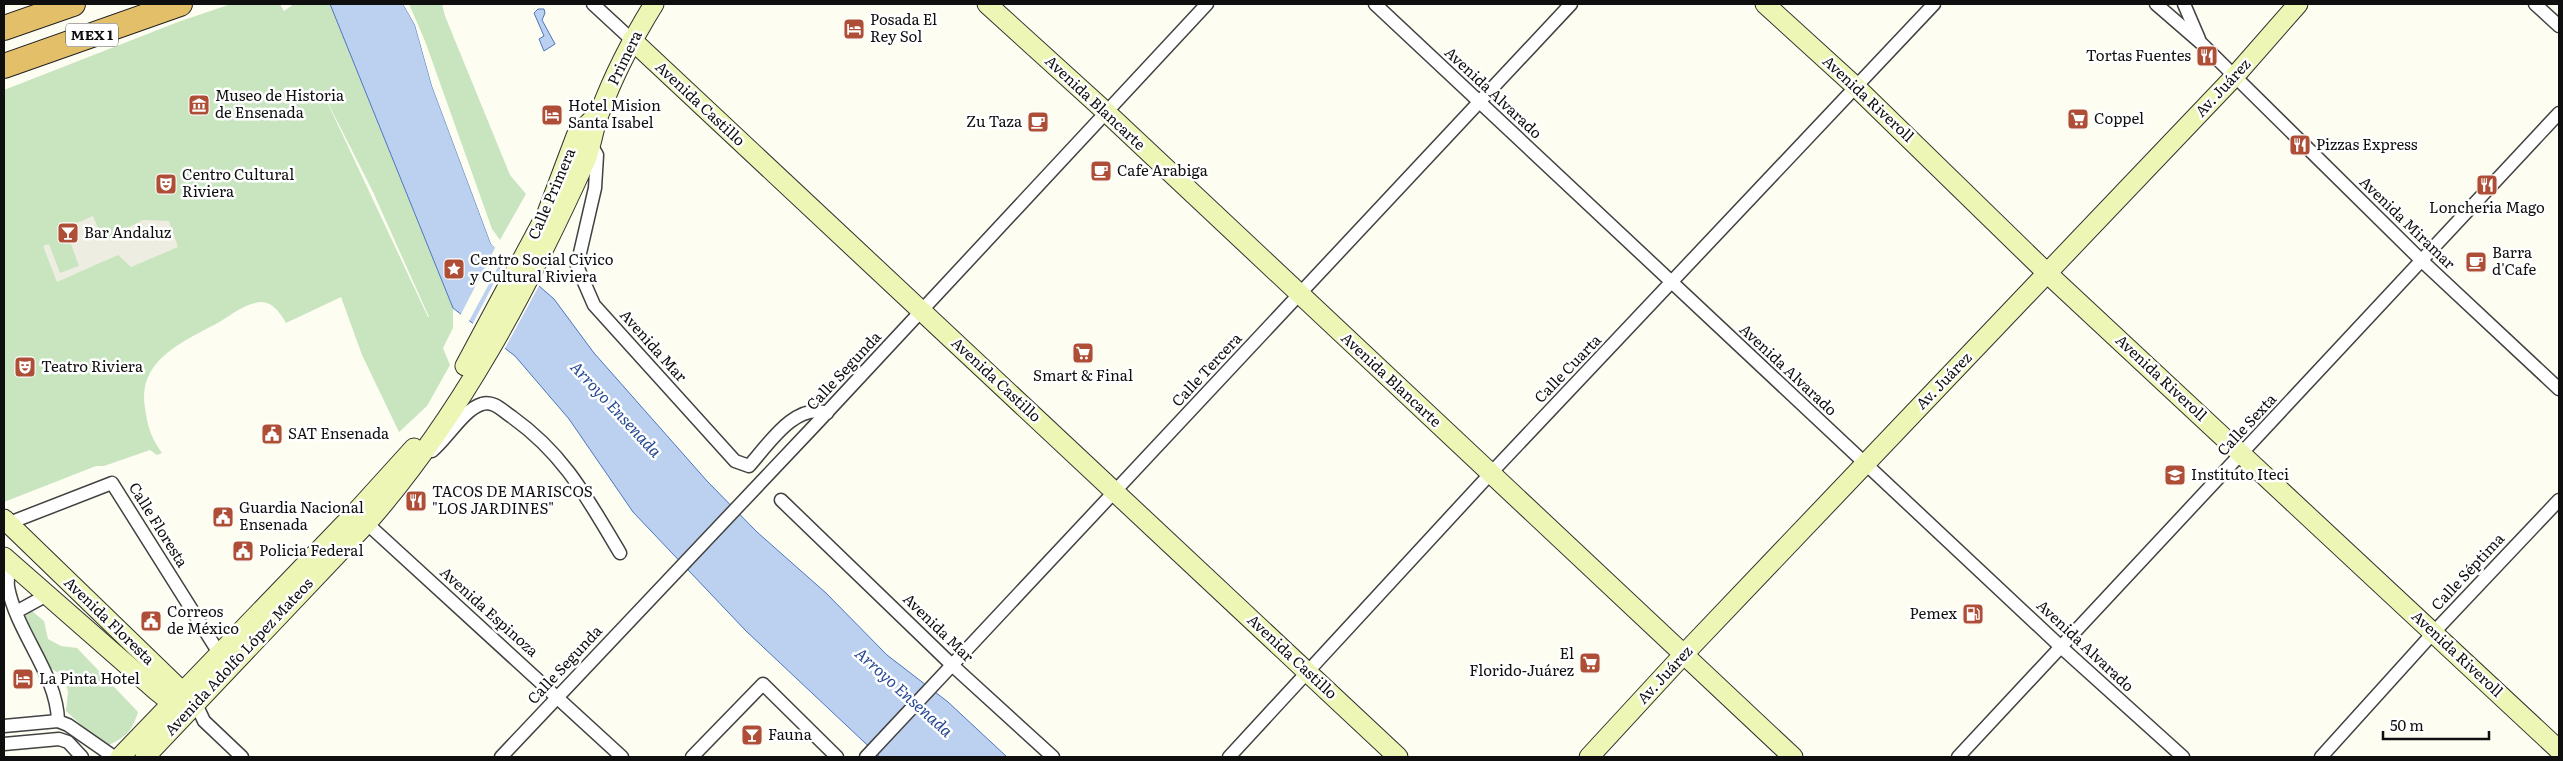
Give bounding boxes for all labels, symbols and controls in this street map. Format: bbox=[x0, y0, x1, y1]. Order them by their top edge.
place label: Posada El Rey Sol bbox=[870, 7, 937, 47]
hotel icon: Posada El Rey Sol bbox=[842, 17, 866, 41]
road number: MEX 1 bbox=[66, 24, 118, 46]
street label: Primera bbox=[601, 25, 647, 89]
street label: Avenida Alvarado bbox=[1440, 41, 1548, 143]
place label: Tortas Fuentes bbox=[2086, 43, 2191, 66]
restaurant icon: Tortas Fuentes bbox=[2195, 44, 2219, 68]
street label: Avenida Blancarte bbox=[1041, 49, 1152, 155]
street label: Avenida Riveroll bbox=[1818, 49, 1920, 147]
street label: Av. Juárez bbox=[2189, 53, 2255, 121]
street label: Avenida Castillo bbox=[651, 55, 751, 151]
place label: Museo de Historia de Ensenada bbox=[215, 83, 345, 123]
museum icon: Museo de Historia de Ensenada bbox=[187, 93, 211, 117]
place label: Hotel Mision Santa Isabel bbox=[568, 93, 661, 133]
hotel icon: Hotel Mision Santa Isabel bbox=[540, 103, 564, 127]
place label: Coppel bbox=[2094, 106, 2144, 129]
supermarket icon: Coppel bbox=[2066, 107, 2090, 131]
place label: Zu Taza bbox=[966, 109, 1023, 132]
cafe icon: Zu Taza bbox=[1026, 110, 1050, 134]
place label: Pizzas Express bbox=[2316, 132, 2418, 155]
restaurant icon: Pizzas Express bbox=[2288, 133, 2312, 157]
street label: Calle Primera bbox=[521, 143, 581, 243]
place label: Cafe Arabiga bbox=[1117, 158, 1209, 181]
cafe icon: Cafe Arabiga bbox=[1089, 159, 1113, 183]
place label: Centro Cultural Riviera bbox=[182, 162, 294, 202]
street label: Avenida Miramar bbox=[2355, 170, 2461, 274]
theatre icon: Centro Cultural Riviera bbox=[154, 172, 178, 196]
restaurant icon: Loncheria Mago bbox=[2475, 173, 2499, 197]
place label: Loncheria Mago bbox=[2429, 195, 2545, 218]
place label: Bar Andaluz bbox=[84, 220, 171, 243]
bar icon: Bar Andaluz bbox=[56, 221, 80, 245]
place label: Barra d'Cafe bbox=[2492, 240, 2536, 280]
place label: Centro Social Civico y Cultural Riviera bbox=[470, 247, 614, 287]
cafe icon: Barra d'Cafe bbox=[2464, 250, 2488, 274]
place icon: Centro Social Civico y Cultural Riviera bbox=[442, 257, 466, 281]
street label: Avenida Mar bbox=[615, 304, 693, 386]
street label: Avenida Alvarado bbox=[1735, 318, 1843, 420]
street label: Calle Segunda bbox=[800, 325, 886, 415]
street label: Calle Tercera bbox=[1165, 326, 1247, 411]
street label: Avenida Blancarte bbox=[1337, 326, 1448, 432]
street label: Calle Cuarta bbox=[1528, 328, 1606, 408]
street label: Avenida Riveroll bbox=[2111, 328, 2213, 426]
street label: Avenida Castillo bbox=[947, 331, 1047, 427]
supermarket icon: Smart & Final bbox=[1071, 341, 1095, 365]
street label: Av. Juárez bbox=[1909, 346, 1976, 414]
place label: Teatro Riviera bbox=[41, 354, 144, 377]
theatre icon: Teatro Riviera bbox=[13, 355, 37, 379]
water label: Arroyo Ensenada bbox=[566, 355, 668, 463]
place label: Smart & Final bbox=[1033, 363, 1133, 386]
street label: Calle Sexta bbox=[2211, 387, 2282, 460]
place label: SAT Ensenada bbox=[288, 421, 390, 444]
public building icon: SAT Ensenada bbox=[260, 422, 284, 446]
place label: Instituto Iteci bbox=[2191, 462, 2289, 485]
school or university icon: Instituto Iteci bbox=[2163, 463, 2187, 487]
street label: Calle Floresta bbox=[124, 477, 195, 572]
place label: TACOS DE MARISCOS "LOS JARDINES" bbox=[432, 479, 593, 519]
restaurant icon: TACOS DE MARISCOS "LOS JARDINES" bbox=[404, 489, 428, 513]
place label: Guardia Nacional Ensenada bbox=[239, 495, 364, 535]
public building icon: Guardia Nacional Ensenada bbox=[211, 505, 235, 529]
street label: Calle Séptima bbox=[2425, 526, 2509, 615]
place label: Policia Federal bbox=[259, 538, 363, 561]
public building icon: Policia Federal bbox=[231, 539, 255, 563]
street label: Avenida Espinoza bbox=[436, 560, 545, 662]
street label: Avenida Floresta bbox=[59, 570, 161, 670]
street label: Avenida Adolfo López Mateos bbox=[158, 572, 318, 740]
street label: Avenida Mar bbox=[898, 587, 980, 667]
street label: Avenida Alvarado bbox=[2032, 594, 2140, 696]
place label: Correos de México bbox=[167, 599, 239, 639]
place label: Pemex bbox=[1910, 601, 1957, 624]
fuel station icon: Pemex bbox=[1961, 602, 1985, 626]
street label: Avenida Riveroll bbox=[2407, 604, 2509, 702]
street label: Avenida Castillo bbox=[1243, 608, 1343, 704]
public building icon: Correos de México bbox=[139, 609, 163, 633]
street label: Calle Segunda bbox=[521, 619, 607, 709]
street label: Av. Juárez bbox=[1631, 640, 1697, 708]
water label: Arroyo Ensenada bbox=[851, 641, 959, 742]
place label: El Florido-Juárez bbox=[1469, 641, 1574, 681]
supermarket icon: El Florido-Juárez bbox=[1578, 651, 1602, 675]
place label: La Pinta Hotel bbox=[39, 666, 140, 689]
hotel icon: La Pinta Hotel bbox=[11, 667, 35, 691]
scale bar bbox=[2383, 708, 2489, 740]
text: 50 m bbox=[2390, 713, 2424, 736]
place label: Fauna bbox=[768, 722, 813, 745]
bar icon: Fauna bbox=[740, 723, 764, 747]

